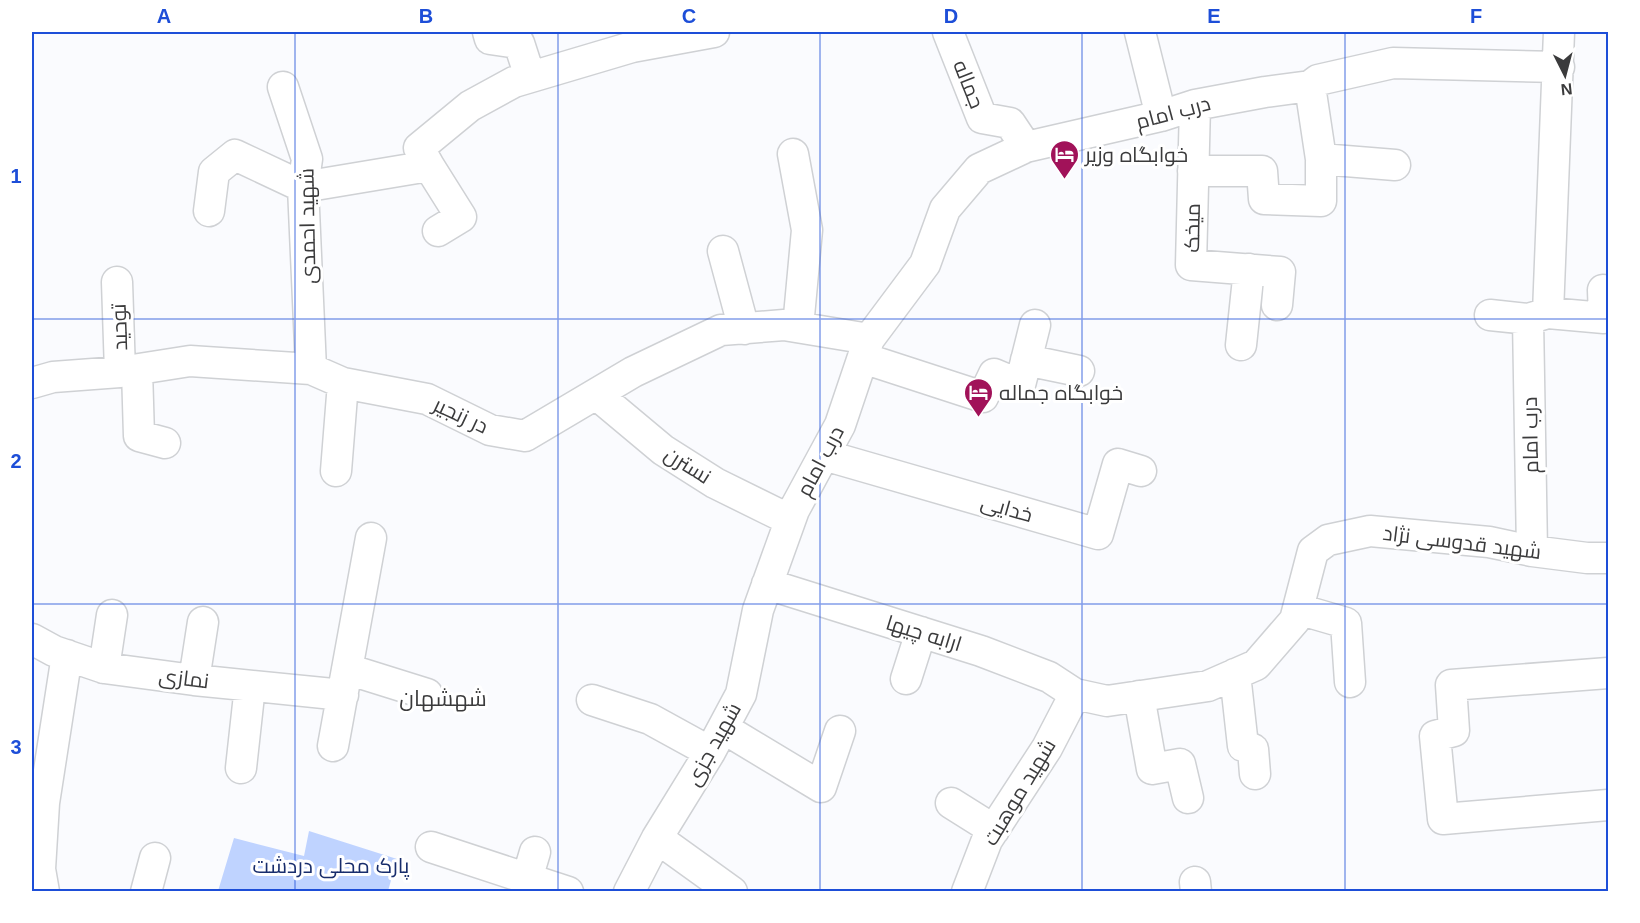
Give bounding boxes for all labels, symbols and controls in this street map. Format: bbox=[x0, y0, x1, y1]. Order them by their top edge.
text: A bbox=[157, 5, 171, 27]
text: B bbox=[419, 5, 433, 27]
text: C bbox=[682, 5, 696, 27]
text: D bbox=[944, 5, 958, 27]
text: E bbox=[1207, 5, 1221, 27]
text: F bbox=[1470, 5, 1482, 27]
north arrow bbox=[1535, 45, 1595, 105]
street label: جماله bbox=[949, 57, 989, 111]
text: N bbox=[1560, 80, 1573, 98]
street label: درب امام bbox=[1133, 91, 1214, 136]
hotel icon: خوابگاه وزیر bbox=[1048, 138, 1080, 180]
place label: خوابگاه وزیر bbox=[1084, 143, 1188, 167]
text: 1 bbox=[10, 165, 22, 187]
street label: شهید احمدی bbox=[294, 168, 322, 284]
street label: میخک bbox=[1180, 203, 1204, 253]
street label: توحید bbox=[107, 303, 132, 351]
hotel icon: خوابگاه جماله bbox=[962, 376, 994, 418]
place label: خوابگاه جماله bbox=[999, 381, 1123, 405]
street label: در زنجیر bbox=[429, 392, 492, 439]
street label: درب امام bbox=[1518, 396, 1545, 473]
street label: درب امام bbox=[792, 422, 851, 502]
street label: نسترن bbox=[660, 442, 715, 490]
text: 2 bbox=[10, 450, 22, 472]
street label: خدایی bbox=[978, 490, 1036, 528]
street label: شهید قدوسی نژاد bbox=[1381, 521, 1542, 565]
street label: ارابه چیها bbox=[882, 611, 965, 658]
street label: نمازی bbox=[157, 664, 210, 694]
district label: شهشهان bbox=[399, 686, 487, 712]
street label: شهید جزی bbox=[681, 699, 747, 790]
street label: شهید موهبت bbox=[978, 735, 1062, 850]
text: 3 bbox=[10, 736, 22, 758]
park label: پارک محلی دردشت bbox=[253, 854, 410, 880]

